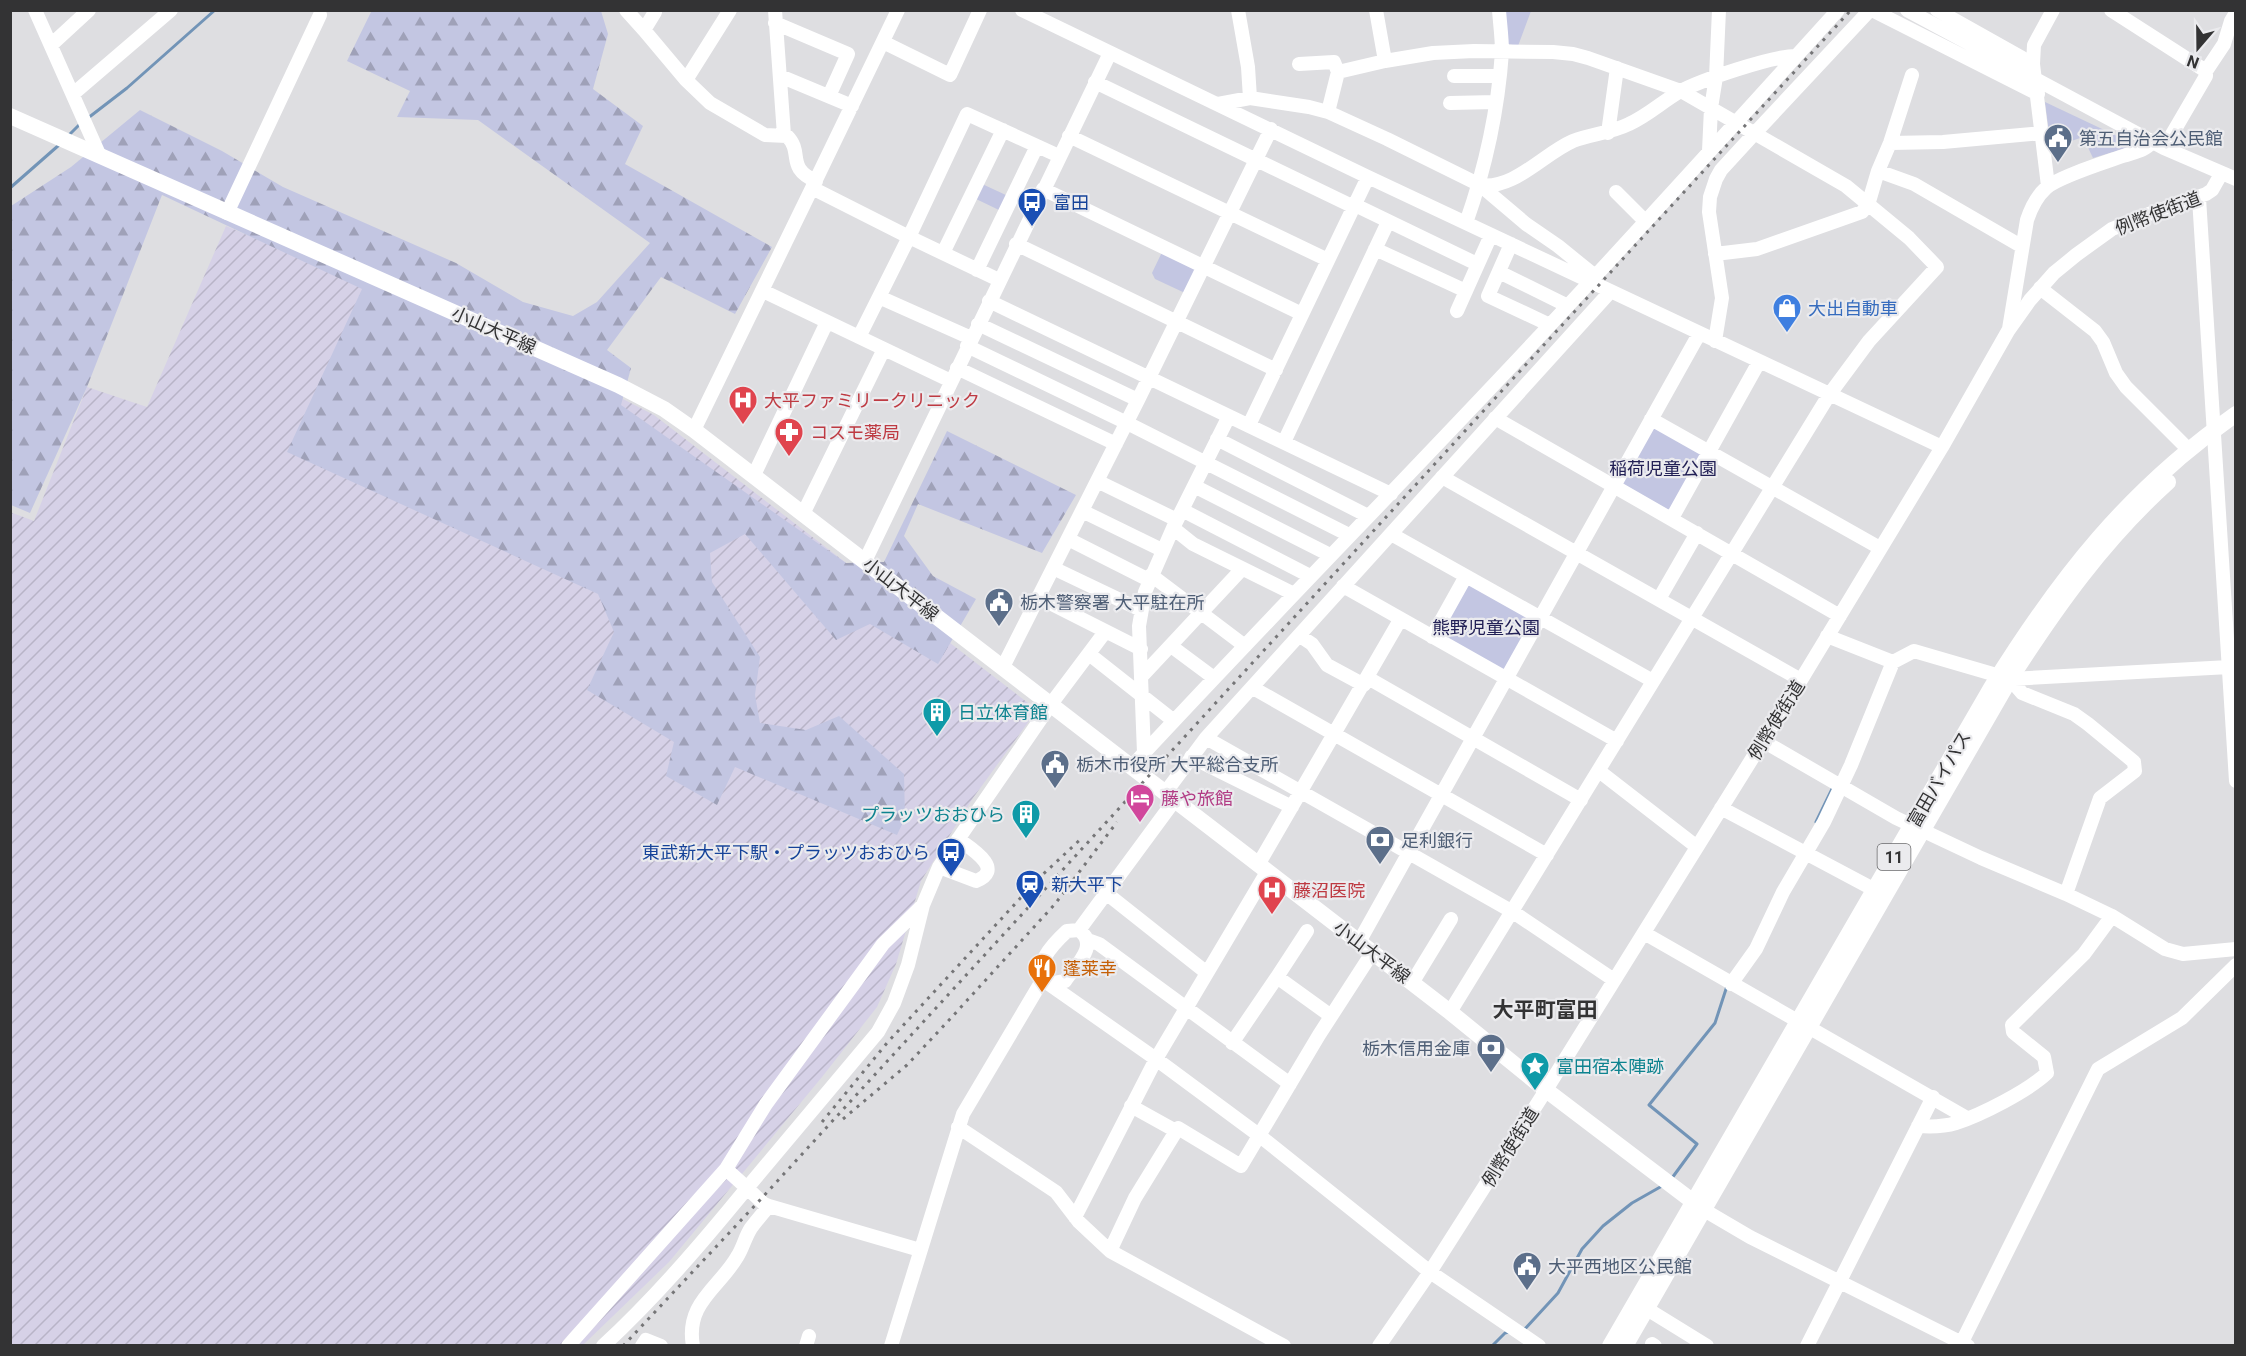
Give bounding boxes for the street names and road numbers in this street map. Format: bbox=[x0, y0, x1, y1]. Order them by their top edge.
street label: 例幣使街道 bbox=[2112, 187, 2204, 239]
street label: 小山大平線 bbox=[449, 302, 539, 358]
street label: 小山大平線 bbox=[859, 553, 943, 625]
street label: 例幣使街道 bbox=[1743, 676, 1809, 764]
street label: 富田バイパス bbox=[1903, 727, 1975, 831]
road number: 11 bbox=[1878, 844, 1910, 870]
street label: 小山大平線 bbox=[1330, 917, 1414, 987]
street label: 例幣使街道 bbox=[1477, 1103, 1543, 1191]

